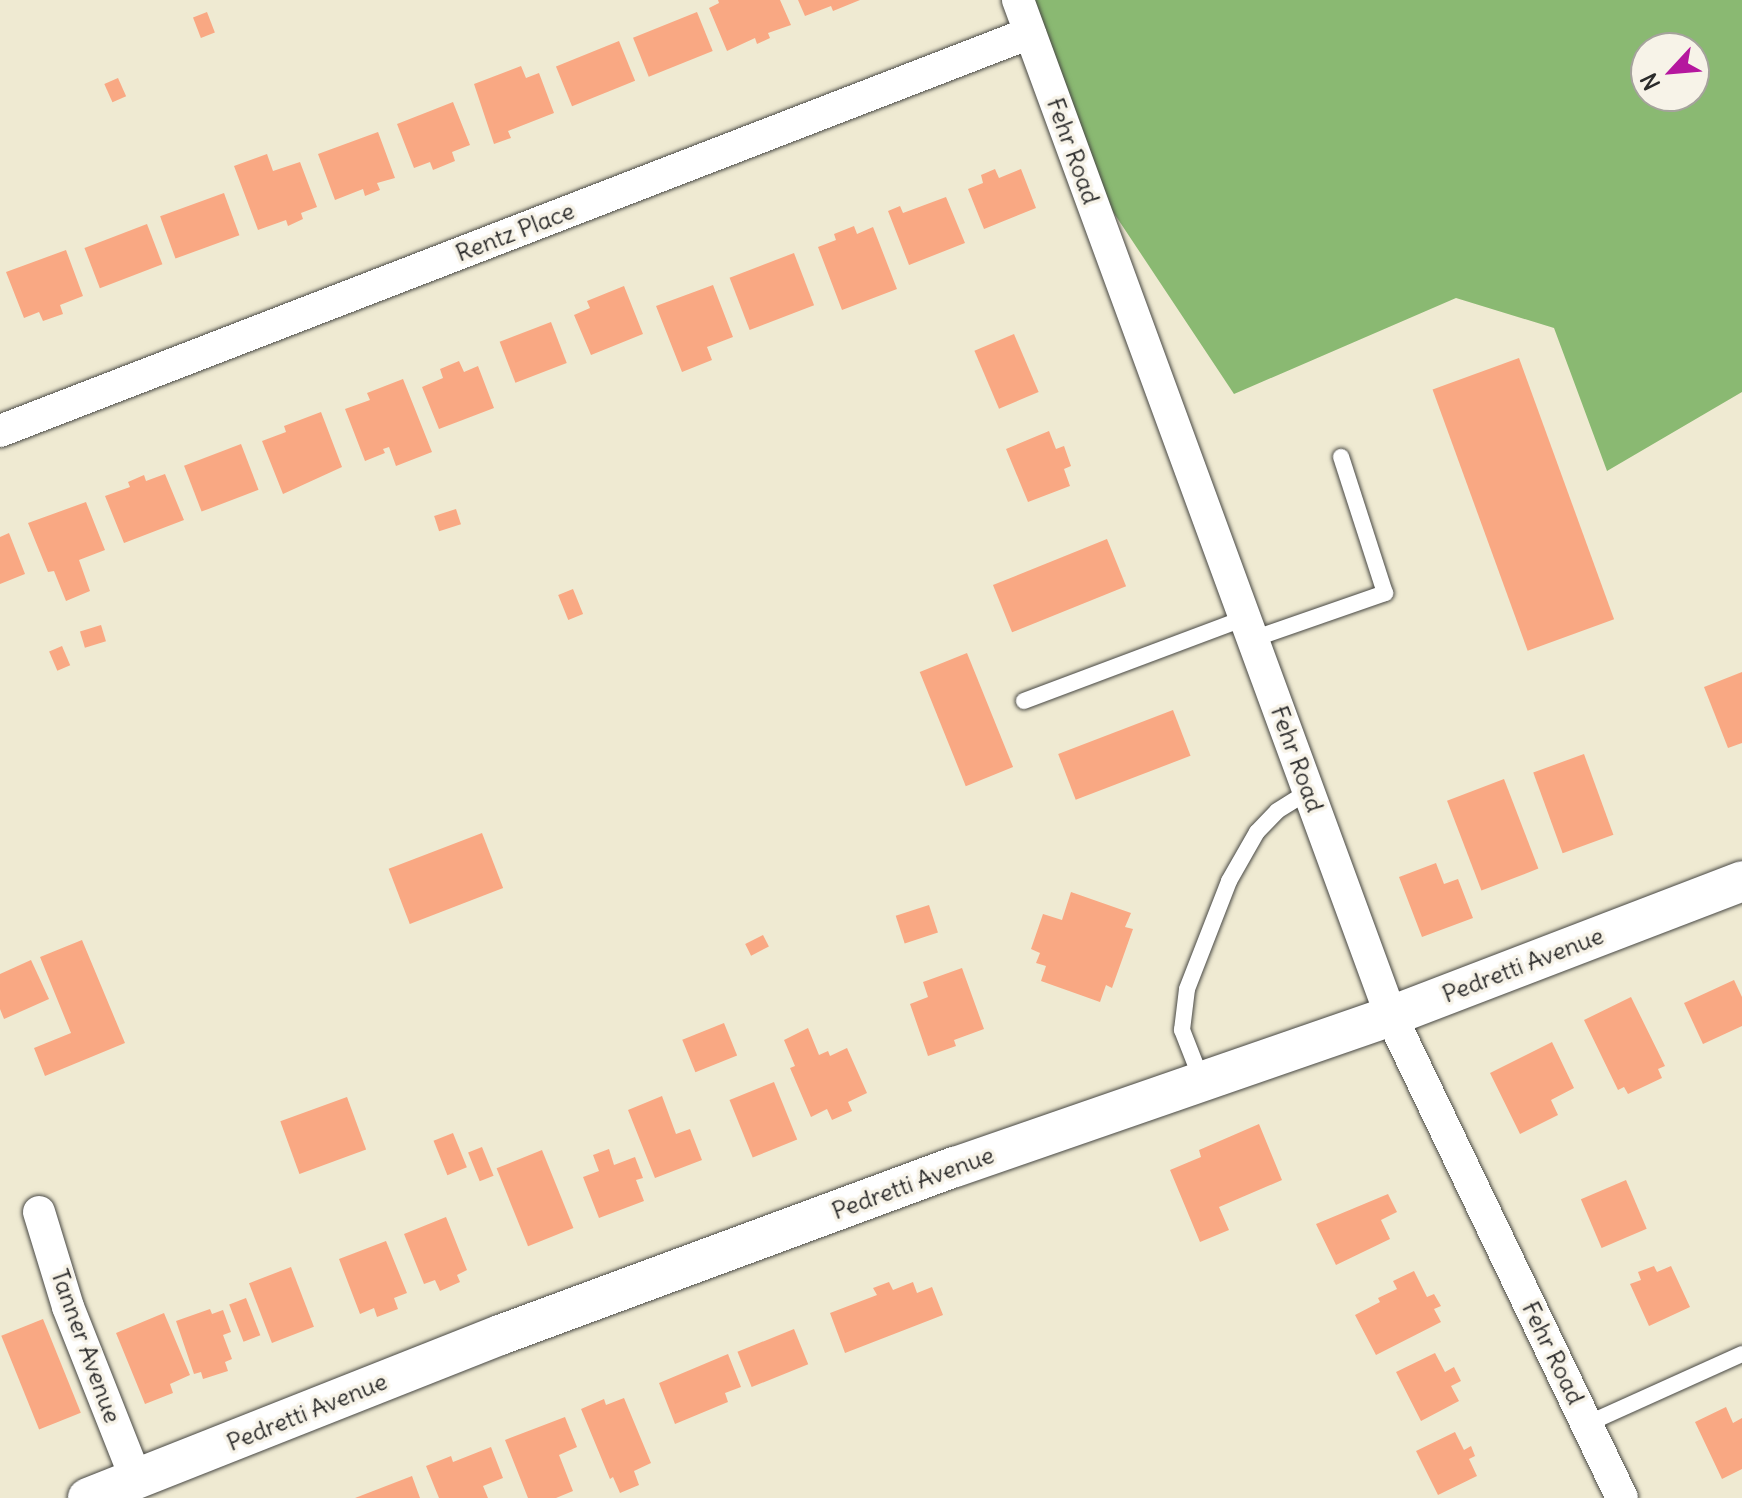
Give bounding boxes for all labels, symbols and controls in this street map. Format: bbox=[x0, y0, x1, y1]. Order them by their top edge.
north arrow bbox=[1630, 32, 1710, 112]
text: N bbox=[1634, 69, 1666, 95]
street label: Fehr Road bbox=[1041, 94, 1105, 208]
street label: Rentz Place bbox=[452, 196, 578, 268]
street label: Fehr Road bbox=[1265, 702, 1329, 816]
street label: Pedretti Avenue bbox=[1438, 921, 1608, 1009]
street label: Pedretti Avenue bbox=[828, 1140, 998, 1226]
street label: Tanner Avenue bbox=[45, 1265, 127, 1427]
street label: Fehr Road bbox=[1516, 1297, 1590, 1409]
street label: Pedretti Avenue bbox=[223, 1367, 391, 1457]

